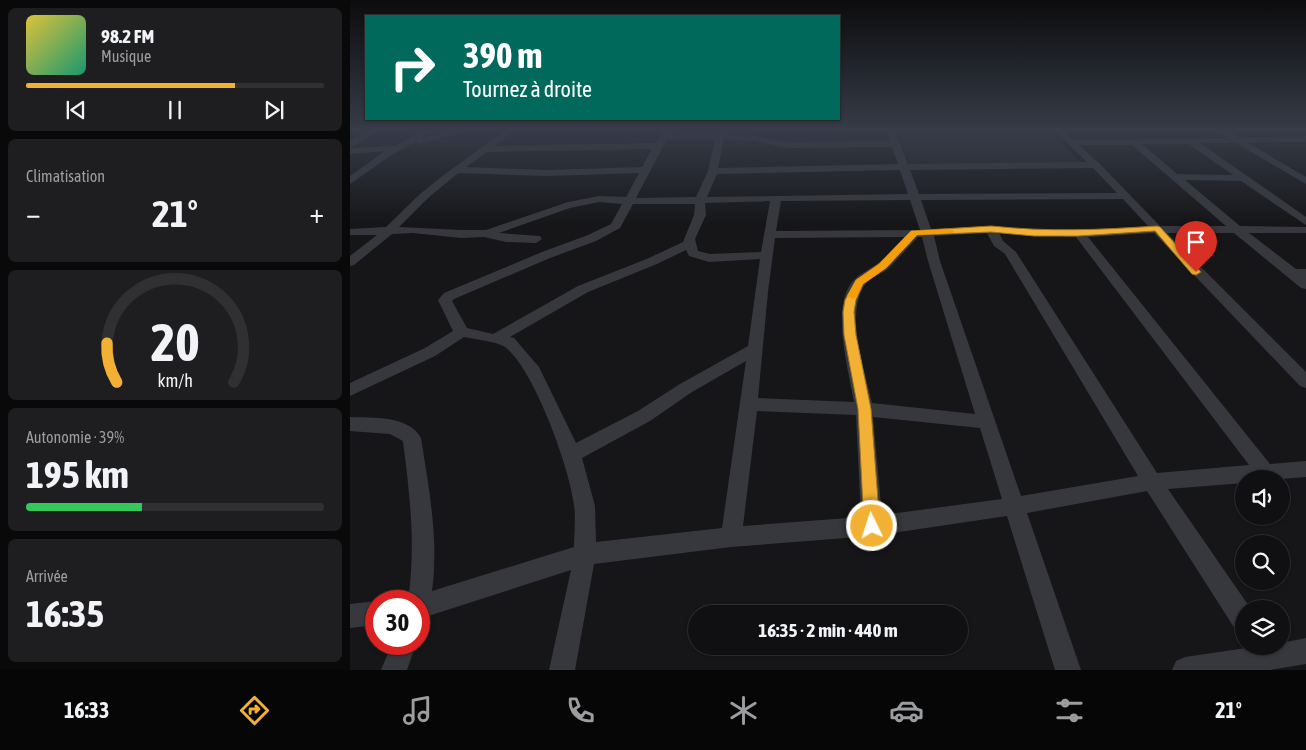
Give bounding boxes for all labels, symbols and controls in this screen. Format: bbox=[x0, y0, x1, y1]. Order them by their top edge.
text: 98.2 FM bbox=[101, 25, 154, 47]
icon: right bbox=[380, 35, 445, 100]
text: 390 m bbox=[463, 35, 542, 75]
text: Musique bbox=[101, 47, 151, 65]
text: Tournez à droite bbox=[463, 76, 592, 102]
icon: previous bbox=[62, 96, 90, 124]
icon: pause bbox=[161, 96, 189, 124]
icon: next bbox=[260, 96, 288, 124]
text: Climatisation bbox=[26, 167, 105, 185]
text: 21° bbox=[152, 192, 198, 235]
text: − bbox=[26, 197, 41, 229]
text: + bbox=[309, 197, 324, 229]
pin bbox=[1175, 221, 1217, 272]
icon: arrive bbox=[1182, 228, 1210, 256]
text: 20 bbox=[151, 312, 199, 372]
text: km/h bbox=[157, 370, 193, 391]
text: Autonomie · 39% bbox=[26, 428, 124, 446]
text: 195 km bbox=[26, 453, 129, 496]
map controls bbox=[1235, 470, 1290, 655]
button: sound bbox=[1235, 470, 1290, 525]
position arrow bbox=[845, 499, 897, 551]
button: search bbox=[1235, 535, 1290, 590]
text: Arrivée bbox=[26, 567, 68, 585]
speed limit sign: 30 bbox=[365, 590, 430, 655]
text: 16:35 bbox=[26, 592, 104, 635]
button: layers bbox=[1235, 600, 1290, 655]
text: 16:35 · 2 min · 440 m bbox=[758, 619, 898, 641]
icon: directions bbox=[237, 693, 272, 728]
icon: music bbox=[400, 693, 435, 728]
icon: phone bbox=[563, 693, 598, 728]
icon: climate bbox=[726, 693, 761, 728]
icon: car bbox=[889, 693, 924, 728]
icon: filters bbox=[1052, 693, 1087, 728]
text: 16:33 bbox=[64, 697, 109, 723]
text: 21° bbox=[1215, 697, 1242, 723]

